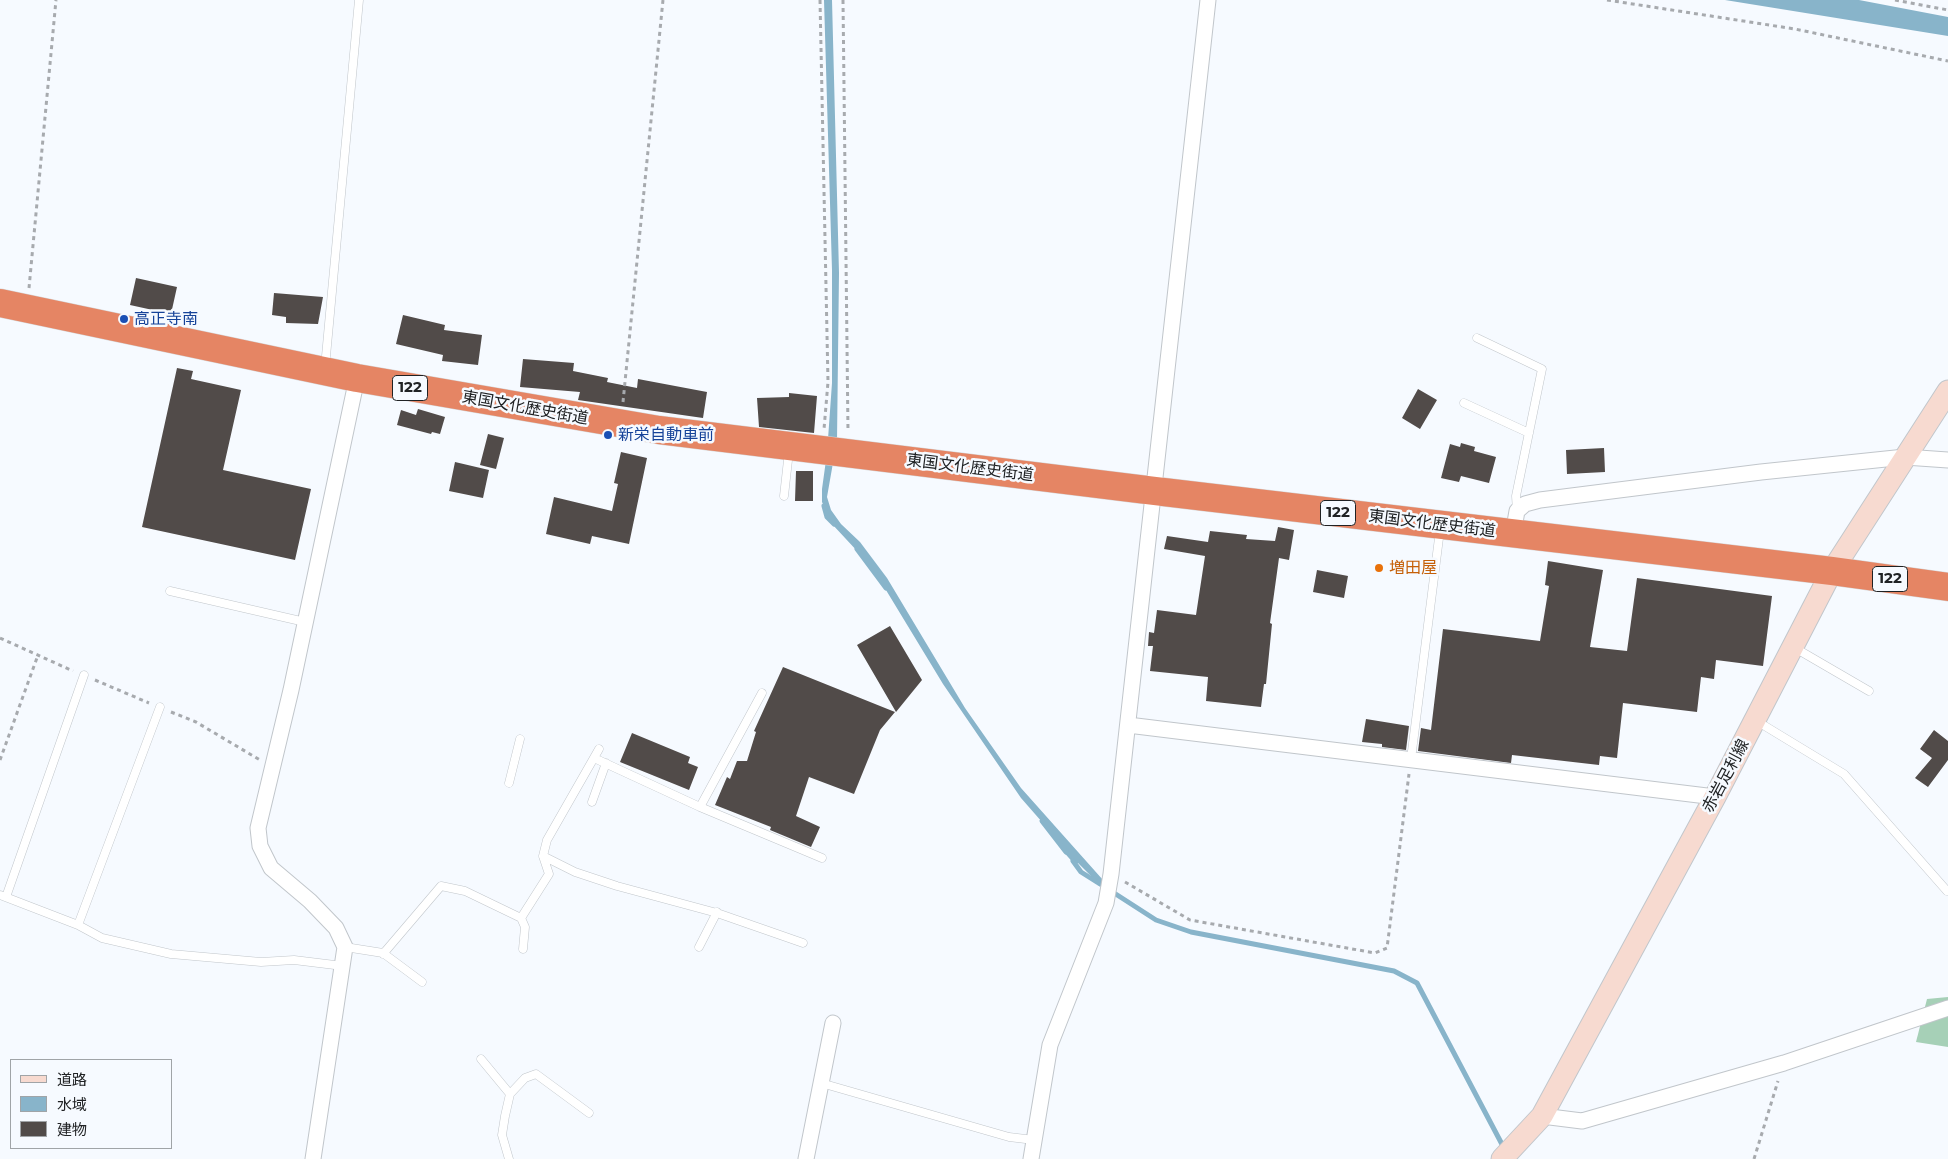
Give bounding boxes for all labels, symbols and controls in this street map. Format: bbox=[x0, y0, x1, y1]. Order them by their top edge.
place label: 高正寺南 bbox=[134, 309, 198, 329]
marker: 高正寺南 bbox=[118, 313, 130, 325]
road number: 122 bbox=[392, 376, 428, 400]
street label: 東国文化歴史街道 bbox=[460, 387, 590, 429]
place label: 新栄自動車前 bbox=[618, 425, 714, 445]
marker: 新栄自動車前 bbox=[602, 429, 614, 441]
street label: 東国文化歴史街道 bbox=[905, 451, 1035, 485]
road number: 122 bbox=[1320, 500, 1356, 526]
street label: 東国文化歴史街道 bbox=[1367, 507, 1497, 541]
place label: 増田屋 bbox=[1389, 558, 1437, 578]
marker: 増田屋 bbox=[1373, 562, 1385, 574]
road number: 122 bbox=[1872, 566, 1908, 592]
street label: 赤岩足利線 bbox=[1699, 736, 1753, 816]
legend bbox=[10, 1059, 172, 1149]
text: 道路 bbox=[57, 1070, 87, 1089]
text: 水域 bbox=[57, 1095, 87, 1114]
text: 建物 bbox=[57, 1120, 87, 1139]

